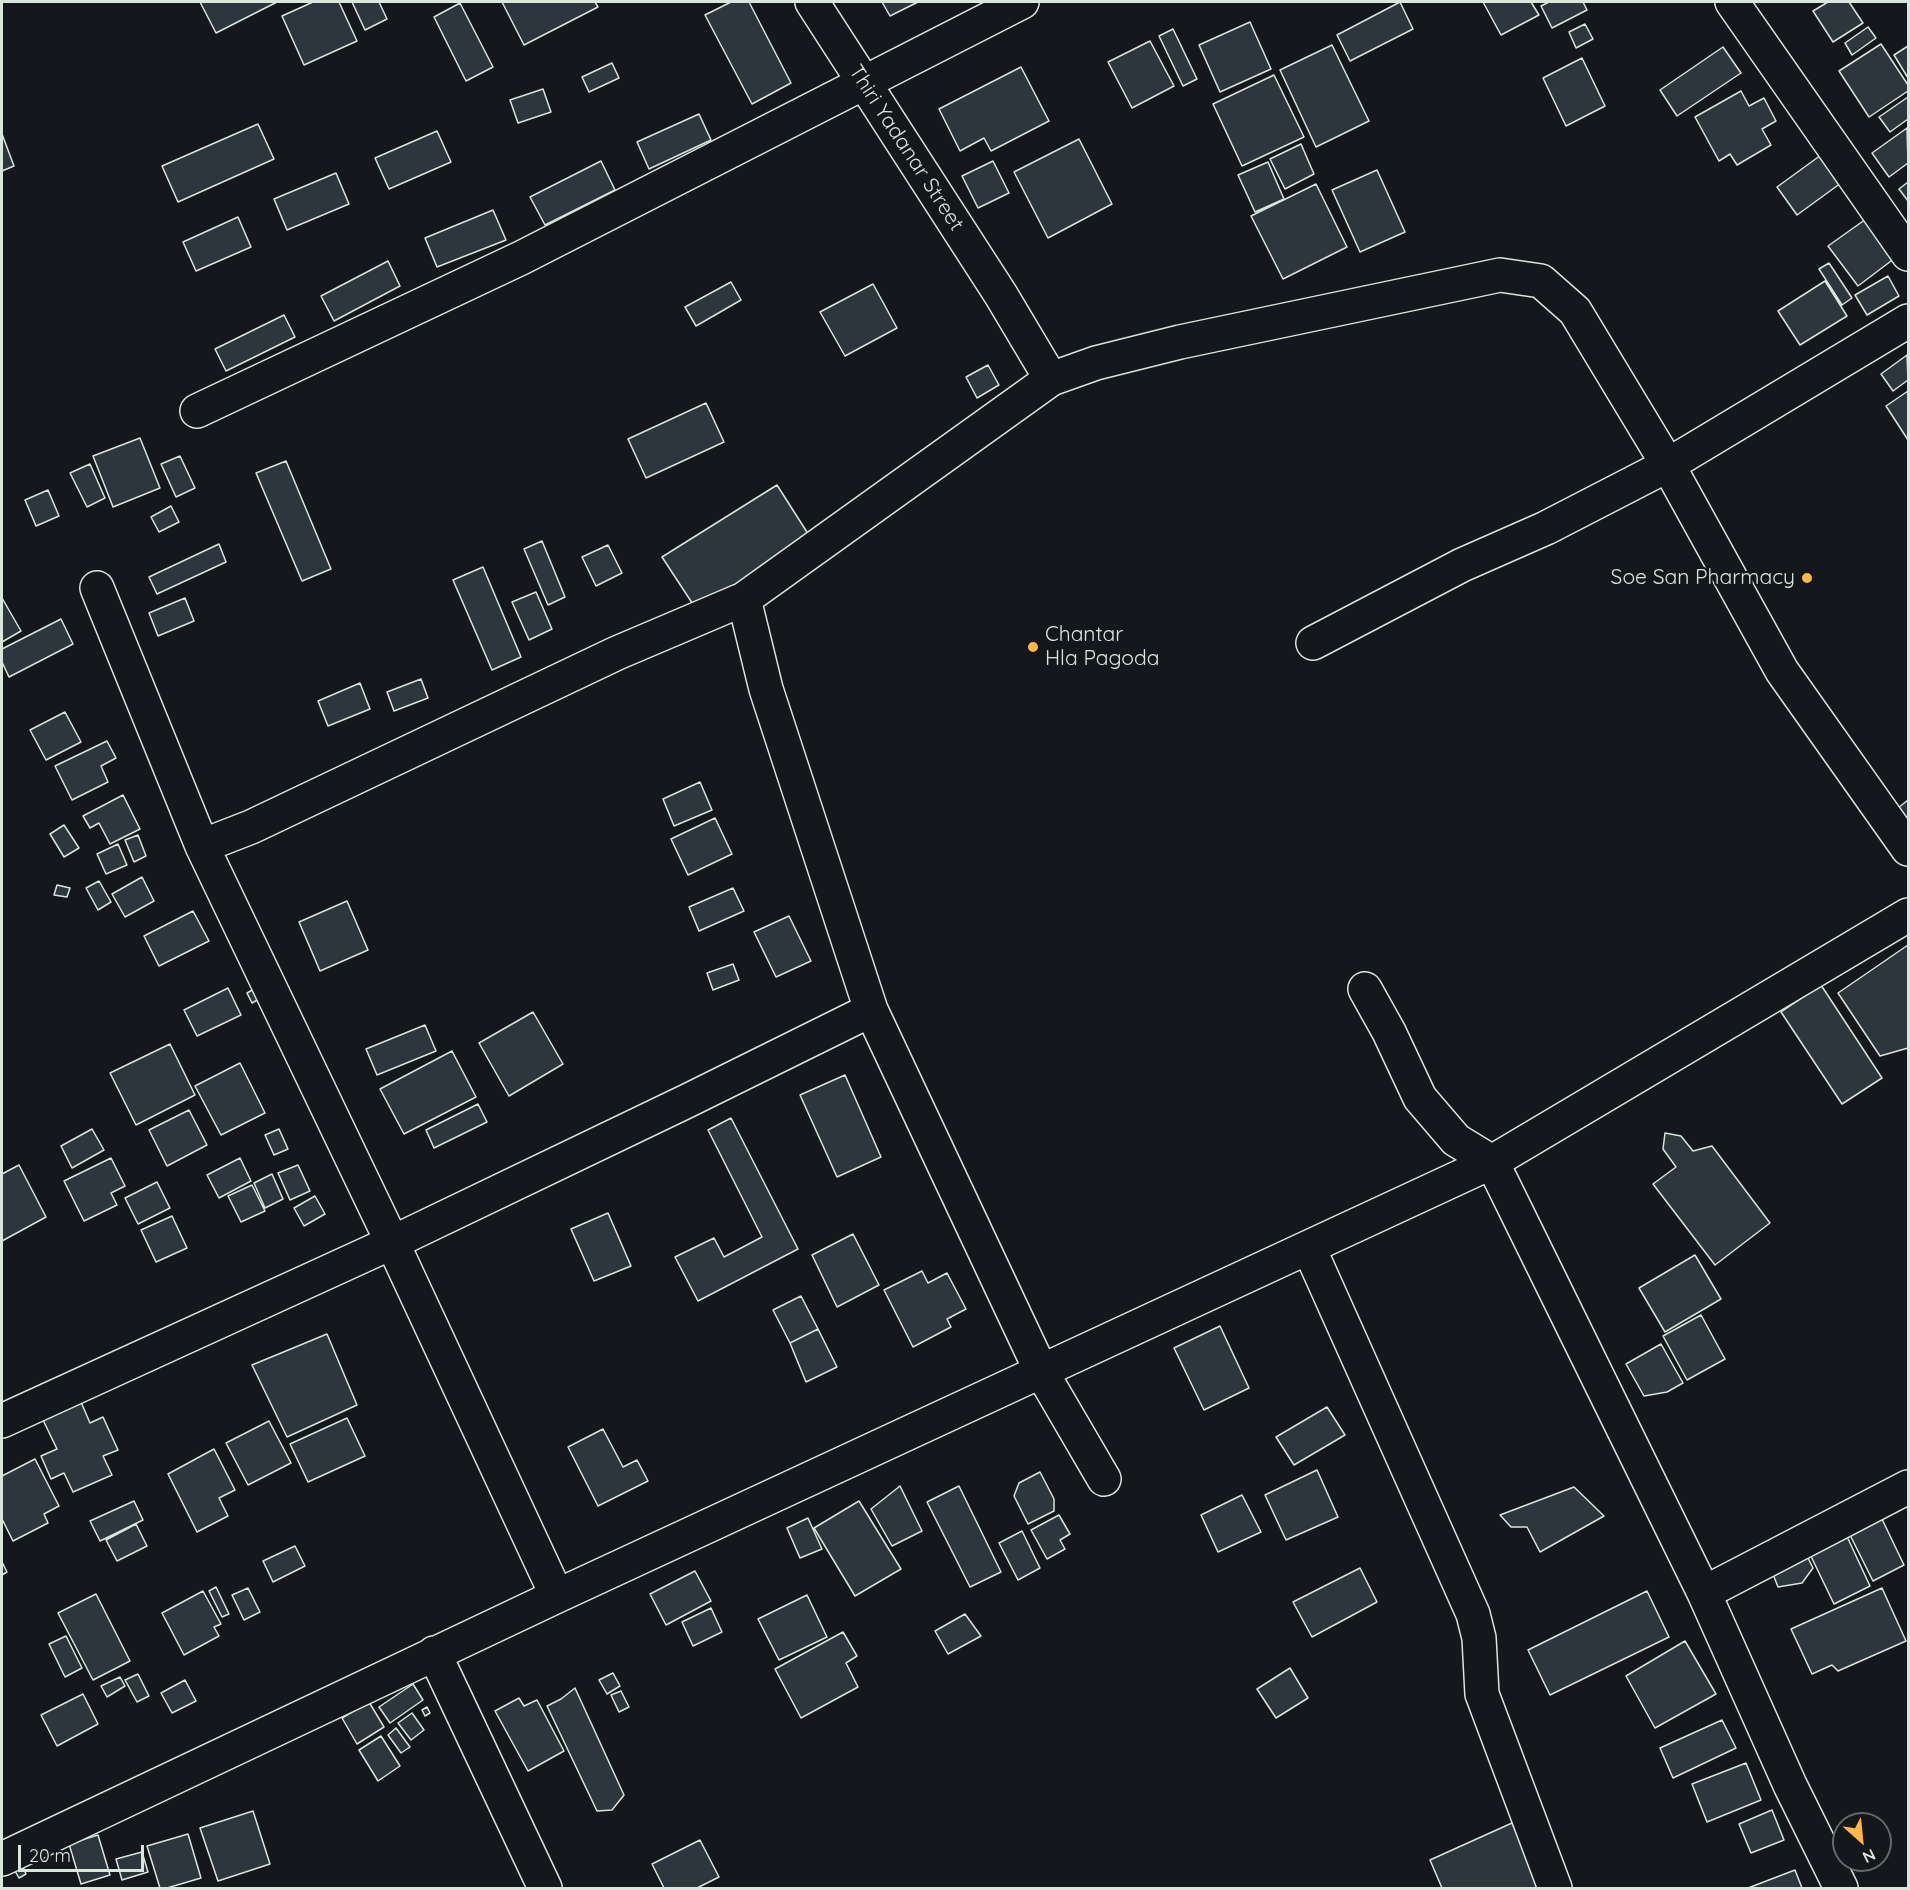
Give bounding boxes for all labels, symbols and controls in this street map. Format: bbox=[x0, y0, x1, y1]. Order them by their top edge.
street label: Thiri Yadanar Street bbox=[843, 60, 969, 236]
place label: Soe San Pharmacy bbox=[1611, 565, 1795, 591]
marker: Soe San Pharmacy bbox=[1800, 571, 1814, 585]
place label: Chantar Hla Pagoda bbox=[1045, 622, 1159, 672]
marker: Chantar Hla Pagoda bbox=[1026, 640, 1040, 654]
north arrow bbox=[1832, 1812, 1892, 1872]
scale bar bbox=[21, 1833, 147, 1871]
text: 20 m bbox=[29, 1844, 71, 1867]
text: N bbox=[1859, 1845, 1879, 1868]

